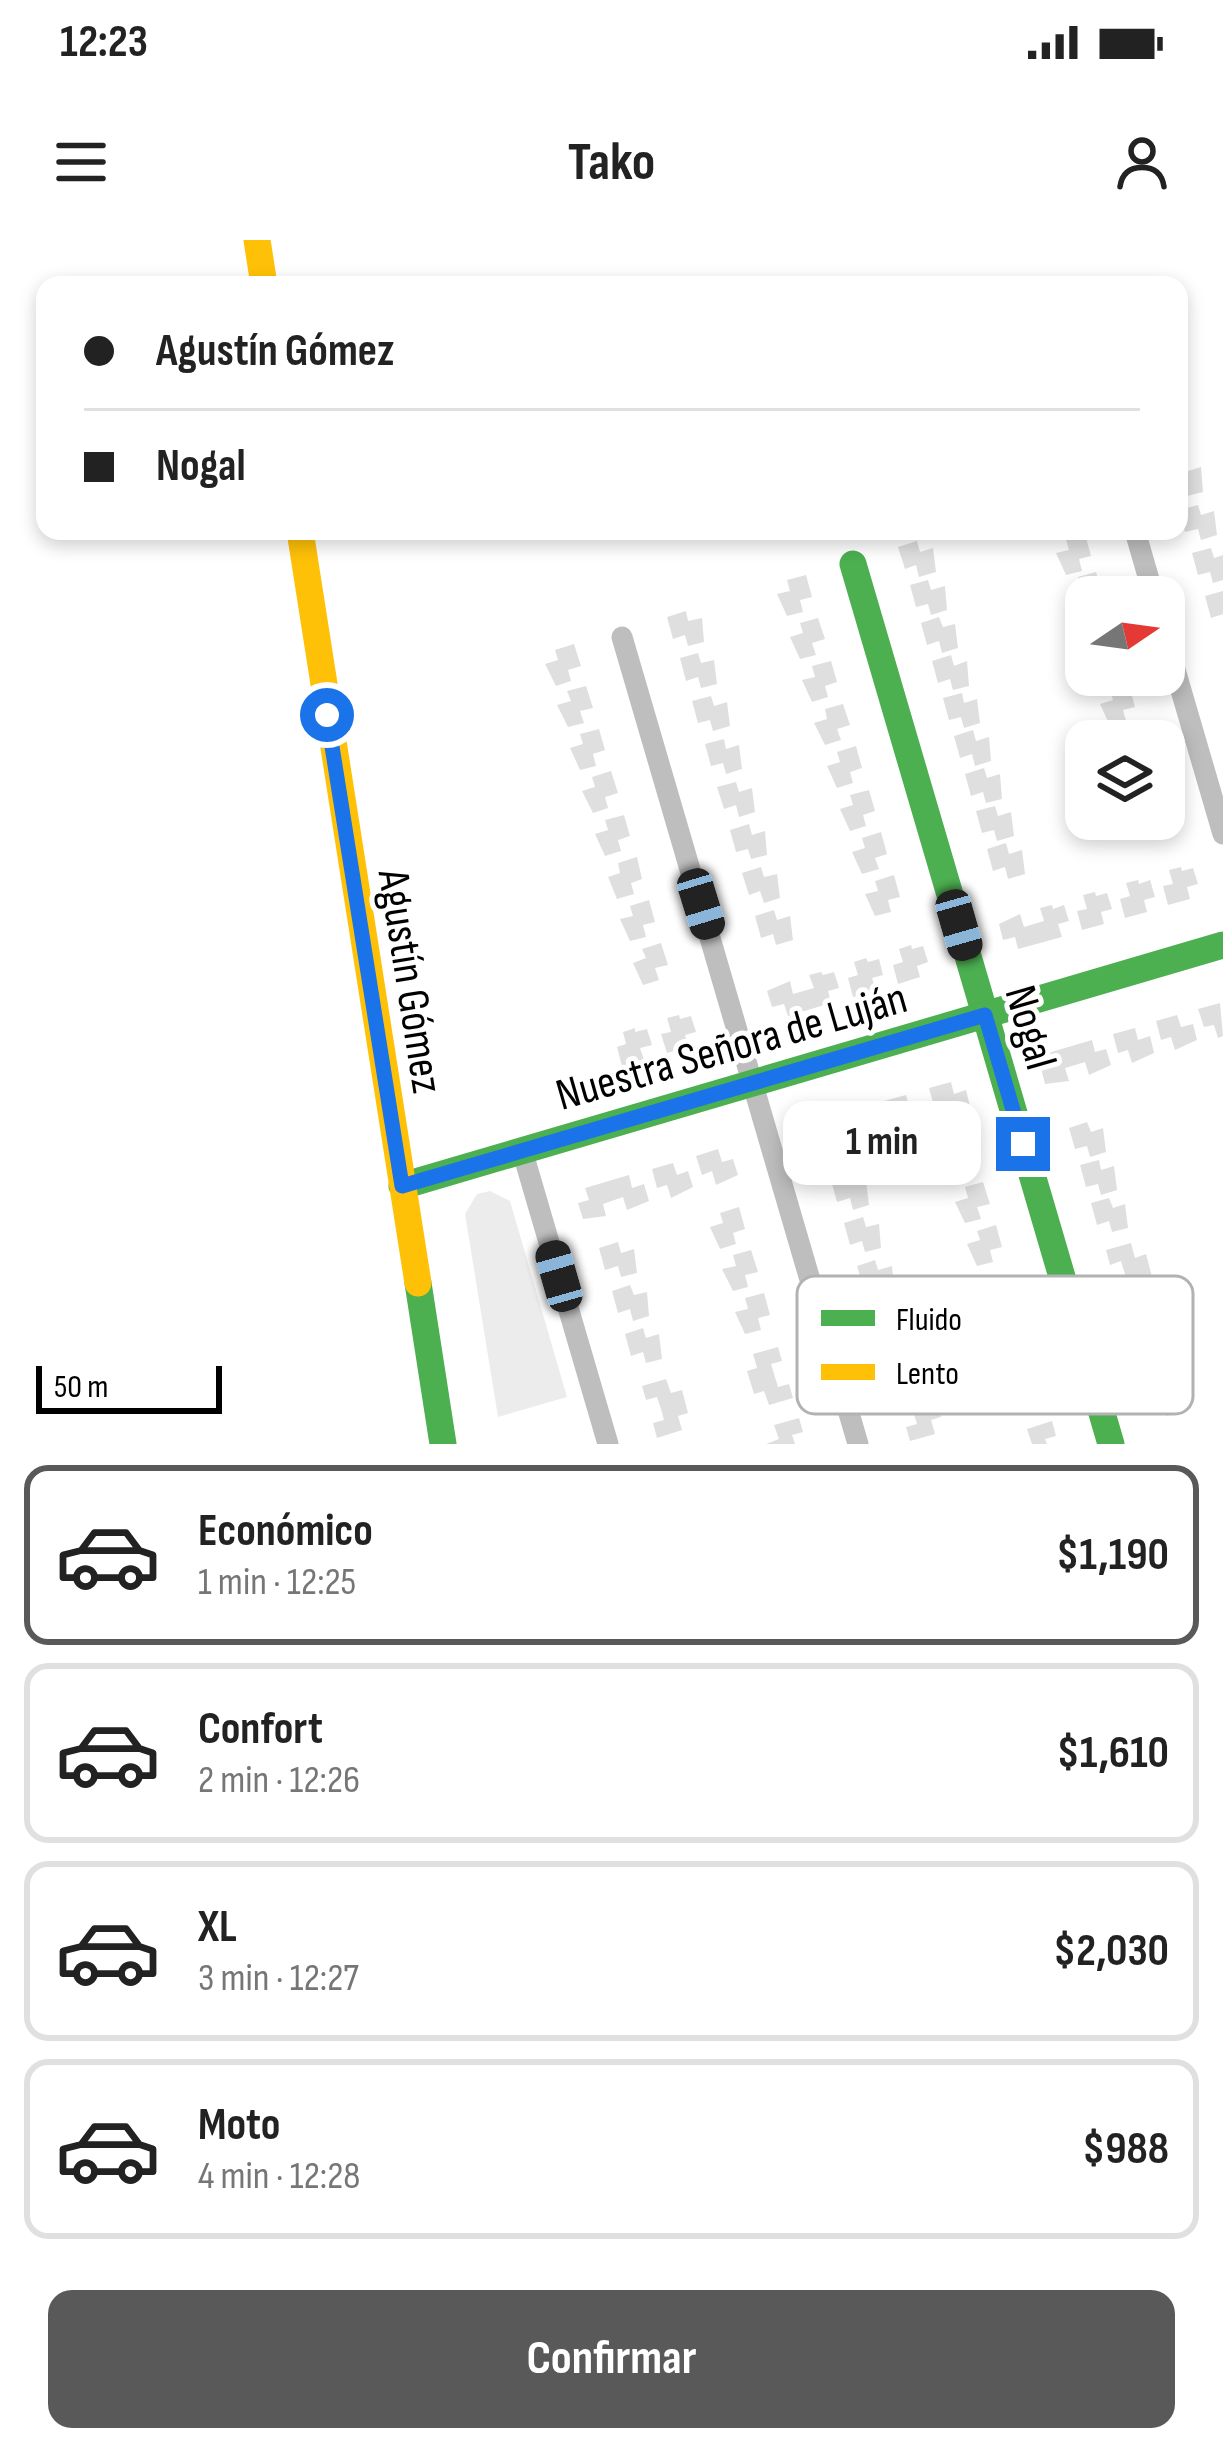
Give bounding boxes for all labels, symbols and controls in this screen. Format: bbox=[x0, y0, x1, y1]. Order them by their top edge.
text: 12:23 bbox=[60, 15, 148, 70]
icon: menu bbox=[48, 129, 114, 195]
icon: person bbox=[1109, 129, 1175, 195]
text: Tako bbox=[568, 130, 655, 195]
text: Agustín Gómez bbox=[156, 324, 394, 379]
text: Nogal bbox=[156, 439, 246, 494]
north arrow bbox=[1065, 576, 1185, 696]
map controls bbox=[1065, 576, 1185, 840]
route start bbox=[300, 688, 354, 742]
button: layers bbox=[1065, 720, 1185, 840]
car bbox=[673, 864, 729, 944]
street label: Agustín Gómez bbox=[365, 865, 454, 1097]
car bbox=[932, 885, 986, 965]
street label: Nuestra Señora de Luján bbox=[550, 971, 913, 1124]
street label: Nogal bbox=[992, 979, 1068, 1076]
callout: 1 min bbox=[783, 1102, 981, 1186]
route end bbox=[996, 1117, 1050, 1171]
text: 1 min bbox=[846, 1119, 918, 1166]
car bbox=[532, 1236, 586, 1316]
legend bbox=[797, 1276, 1193, 1414]
text: Fluido bbox=[896, 1300, 962, 1340]
text: Lento bbox=[896, 1354, 959, 1394]
scale bar bbox=[36, 1360, 222, 1413]
text: 50 m bbox=[54, 1367, 108, 1407]
icon: car bbox=[54, 1501, 162, 1609]
text: Económico bbox=[198, 1504, 373, 1559]
text: $1,190 bbox=[1056, 1528, 1169, 1583]
text: 1 min · 12:25 bbox=[198, 1559, 356, 1606]
icon: car bbox=[54, 1699, 162, 1807]
text: Confort bbox=[198, 1702, 323, 1757]
text: $1,610 bbox=[1057, 1726, 1169, 1781]
text: 2 min · 12:26 bbox=[198, 1757, 360, 1804]
icon: car bbox=[54, 1897, 162, 2005]
text: XL bbox=[198, 1900, 237, 1955]
text: $2,030 bbox=[1053, 1924, 1169, 1979]
text: 3 min · 12:27 bbox=[198, 1955, 359, 2002]
icon: car bbox=[54, 2095, 162, 2203]
text: Moto bbox=[198, 2098, 280, 2153]
text: $988 bbox=[1082, 2122, 1169, 2177]
text: 4 min · 12:28 bbox=[198, 2153, 360, 2200]
button: Confirmar bbox=[48, 2290, 1175, 2428]

